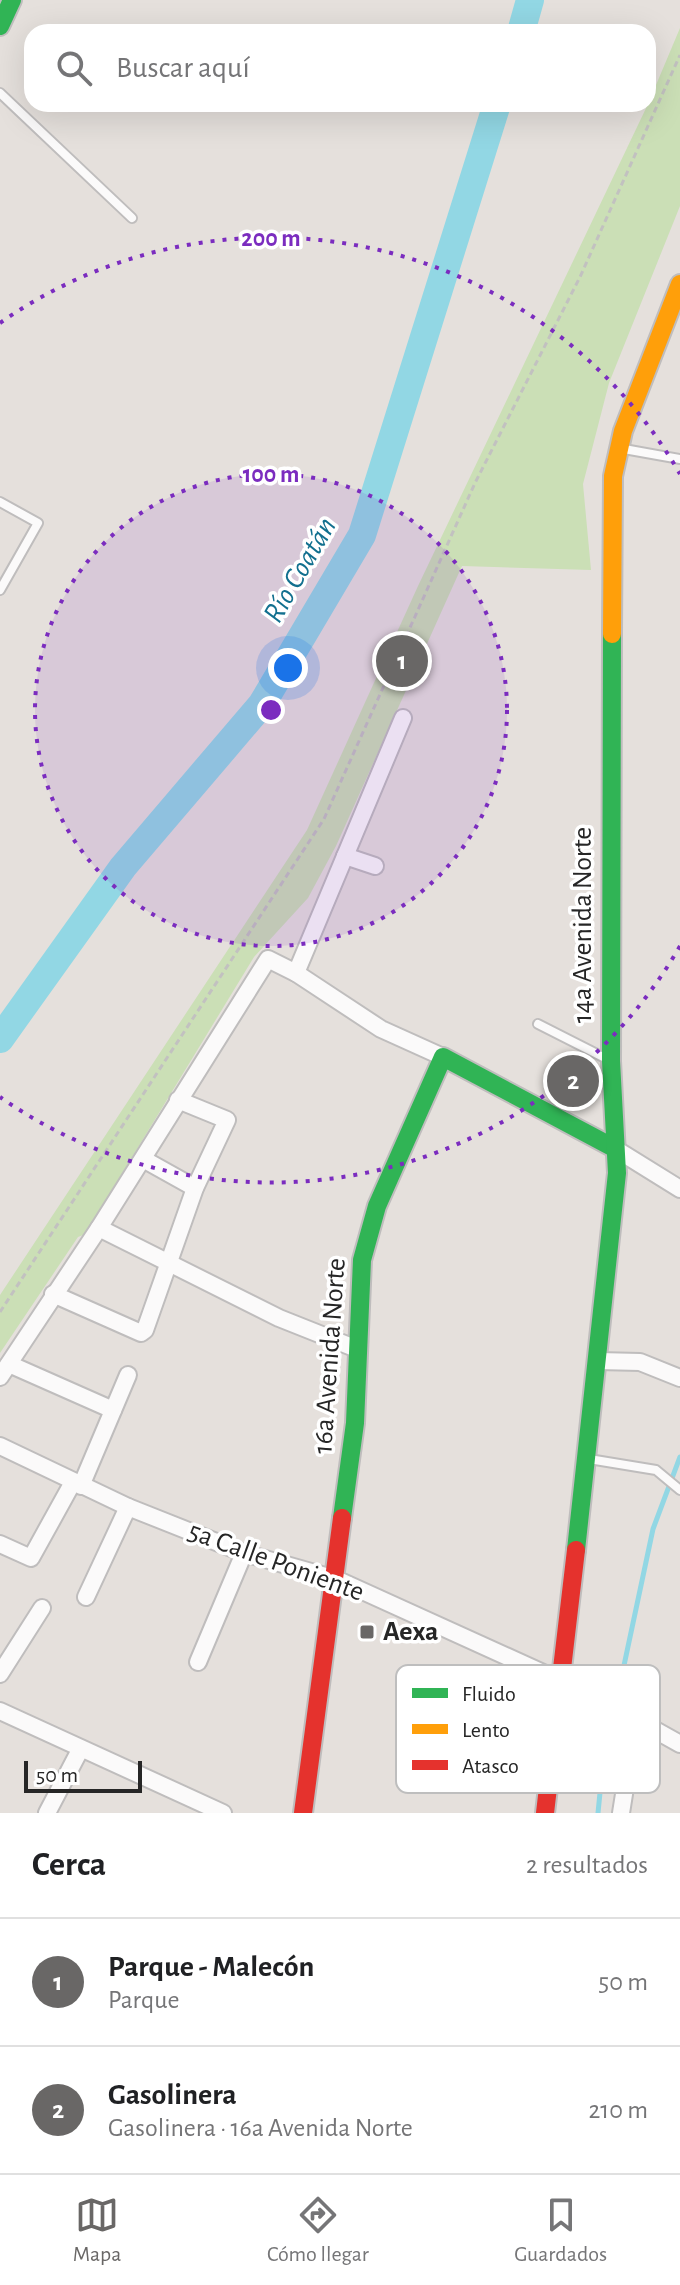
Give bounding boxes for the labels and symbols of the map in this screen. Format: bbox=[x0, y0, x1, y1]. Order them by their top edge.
text: 200 m bbox=[241, 227, 301, 251]
text: 100 m bbox=[243, 463, 299, 487]
water label: Río Coatán bbox=[258, 512, 342, 628]
pin: 1 bbox=[376, 631, 428, 691]
your location bbox=[268, 648, 308, 688]
centre of rings bbox=[257, 696, 285, 724]
street label: 14a Avenida Norte bbox=[569, 827, 597, 1023]
pin: 2 bbox=[547, 1051, 599, 1111]
street label: 16a Avenida Norte bbox=[309, 1257, 351, 1455]
street label: 5a Calle Poniente bbox=[184, 1517, 368, 1607]
place label: Aexa bbox=[383, 1618, 438, 1646]
marker: Aexa bbox=[358, 1623, 376, 1641]
legend bbox=[396, 1665, 660, 1793]
text: Fluido bbox=[462, 1683, 516, 1705]
text: Lento bbox=[462, 1719, 510, 1741]
text: Atasco bbox=[462, 1755, 519, 1777]
scale bar bbox=[24, 1757, 142, 1793]

